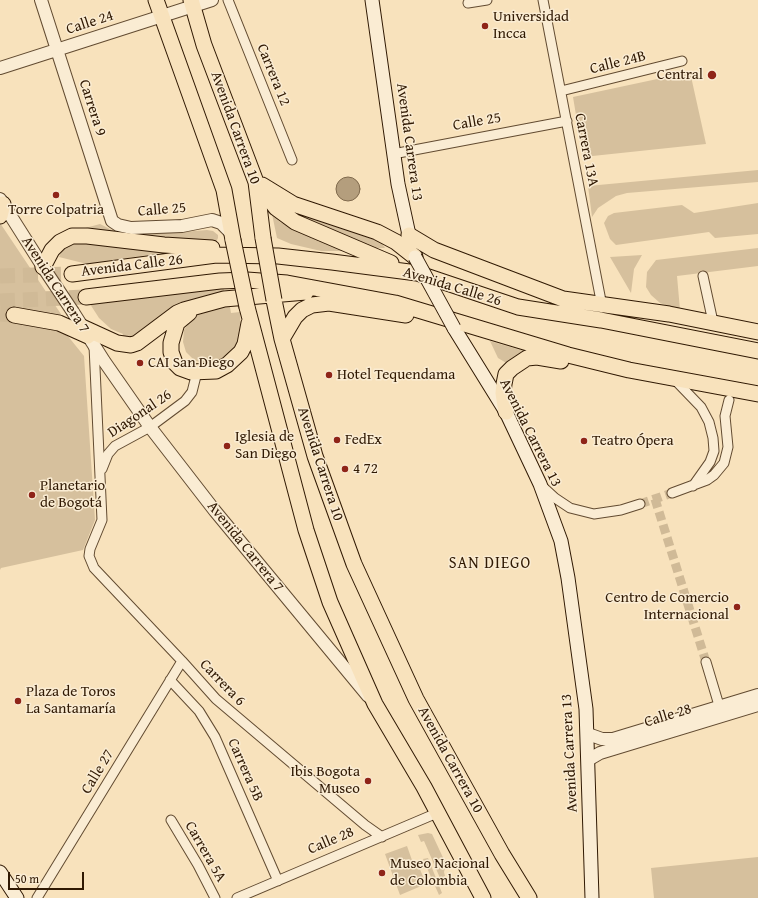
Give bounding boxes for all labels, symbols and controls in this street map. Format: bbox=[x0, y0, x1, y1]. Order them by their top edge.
street label: Calle 24 bbox=[64, 7, 116, 39]
place label: Universidad Incca bbox=[493, 8, 569, 43]
marker: Universidad Incca bbox=[480, 21, 490, 31]
street label: Carrera 12 bbox=[252, 41, 294, 109]
street label: Calle 24B bbox=[588, 47, 648, 79]
place label: Central bbox=[657, 66, 703, 84]
street label: Avenida Carrera 10 bbox=[206, 69, 264, 187]
marker: Central bbox=[706, 69, 718, 81]
street label: Carrera 9 bbox=[74, 78, 110, 138]
street label: Avenida Carrera 13 bbox=[392, 82, 426, 202]
street label: Calle 25 bbox=[452, 109, 502, 135]
street label: Carrera 13A bbox=[570, 112, 602, 188]
marker: Torre Colpatria bbox=[51, 190, 61, 200]
street label: Calle 25 bbox=[137, 199, 187, 221]
place label: Torre Colpatria bbox=[8, 201, 104, 219]
street label: Avenida Carrera 7 bbox=[17, 233, 93, 337]
street label: Avenida Calle 26 bbox=[80, 251, 184, 281]
street label: Avenida Calle 26 bbox=[401, 263, 503, 311]
place label: CAI San Diego bbox=[148, 354, 234, 372]
marker: CAI San Diego bbox=[135, 358, 145, 368]
place label: Hotel Tequendama bbox=[337, 366, 455, 384]
marker: Hotel Tequendama bbox=[324, 370, 334, 380]
street label: Avenida Carrera 13 bbox=[495, 376, 565, 490]
street label: Diagonal 26 bbox=[105, 386, 175, 442]
street label: Avenida Carrera 10 bbox=[293, 405, 347, 523]
place label: Iglesia de San Diego bbox=[235, 428, 297, 463]
place label: FedEx bbox=[345, 431, 382, 449]
place label: Teatro Ópera bbox=[592, 432, 674, 450]
marker: FedEx bbox=[332, 435, 342, 445]
marker: Teatro Ópera bbox=[579, 436, 589, 446]
marker: Iglesia de San Diego bbox=[222, 441, 232, 451]
place label: 4 72 bbox=[353, 460, 378, 478]
marker: 4 72 bbox=[340, 464, 350, 474]
place label: Planetario de Bogotá bbox=[40, 477, 105, 512]
marker: Planetario de Bogotá bbox=[27, 490, 37, 500]
street label: Avenida Carrera 7 bbox=[203, 498, 287, 596]
district label: SAN DIEGO bbox=[449, 554, 531, 574]
place label: Centro de Comercio Internacional bbox=[605, 589, 729, 624]
marker: Centro de Comercio Internacional bbox=[732, 602, 742, 612]
street label: Carrera 6 bbox=[195, 656, 249, 710]
place label: Plaza de Toros La Santamaría bbox=[26, 683, 116, 718]
street label: Avenida Carrera 13 bbox=[558, 693, 582, 813]
marker: Plaza de Toros La Santamaría bbox=[13, 696, 23, 706]
street label: Calle 28 bbox=[642, 700, 694, 732]
street label: Avenida Carrera 10 bbox=[413, 704, 487, 816]
street label: Carrera 5B bbox=[223, 736, 267, 804]
street label: Calle 27 bbox=[78, 747, 118, 797]
place label: Ibis Bogota Museo bbox=[290, 763, 360, 798]
marker: Ibis Bogota Museo bbox=[363, 776, 373, 786]
street label: Carrera 5A bbox=[180, 818, 230, 886]
street label: Calle 28 bbox=[305, 823, 357, 859]
place label: Museo Nacional de Colombia bbox=[390, 855, 489, 890]
scale bar bbox=[10, 864, 86, 890]
marker: Museo Nacional de Colombia bbox=[377, 868, 387, 878]
text: 50 m bbox=[15, 870, 39, 887]

